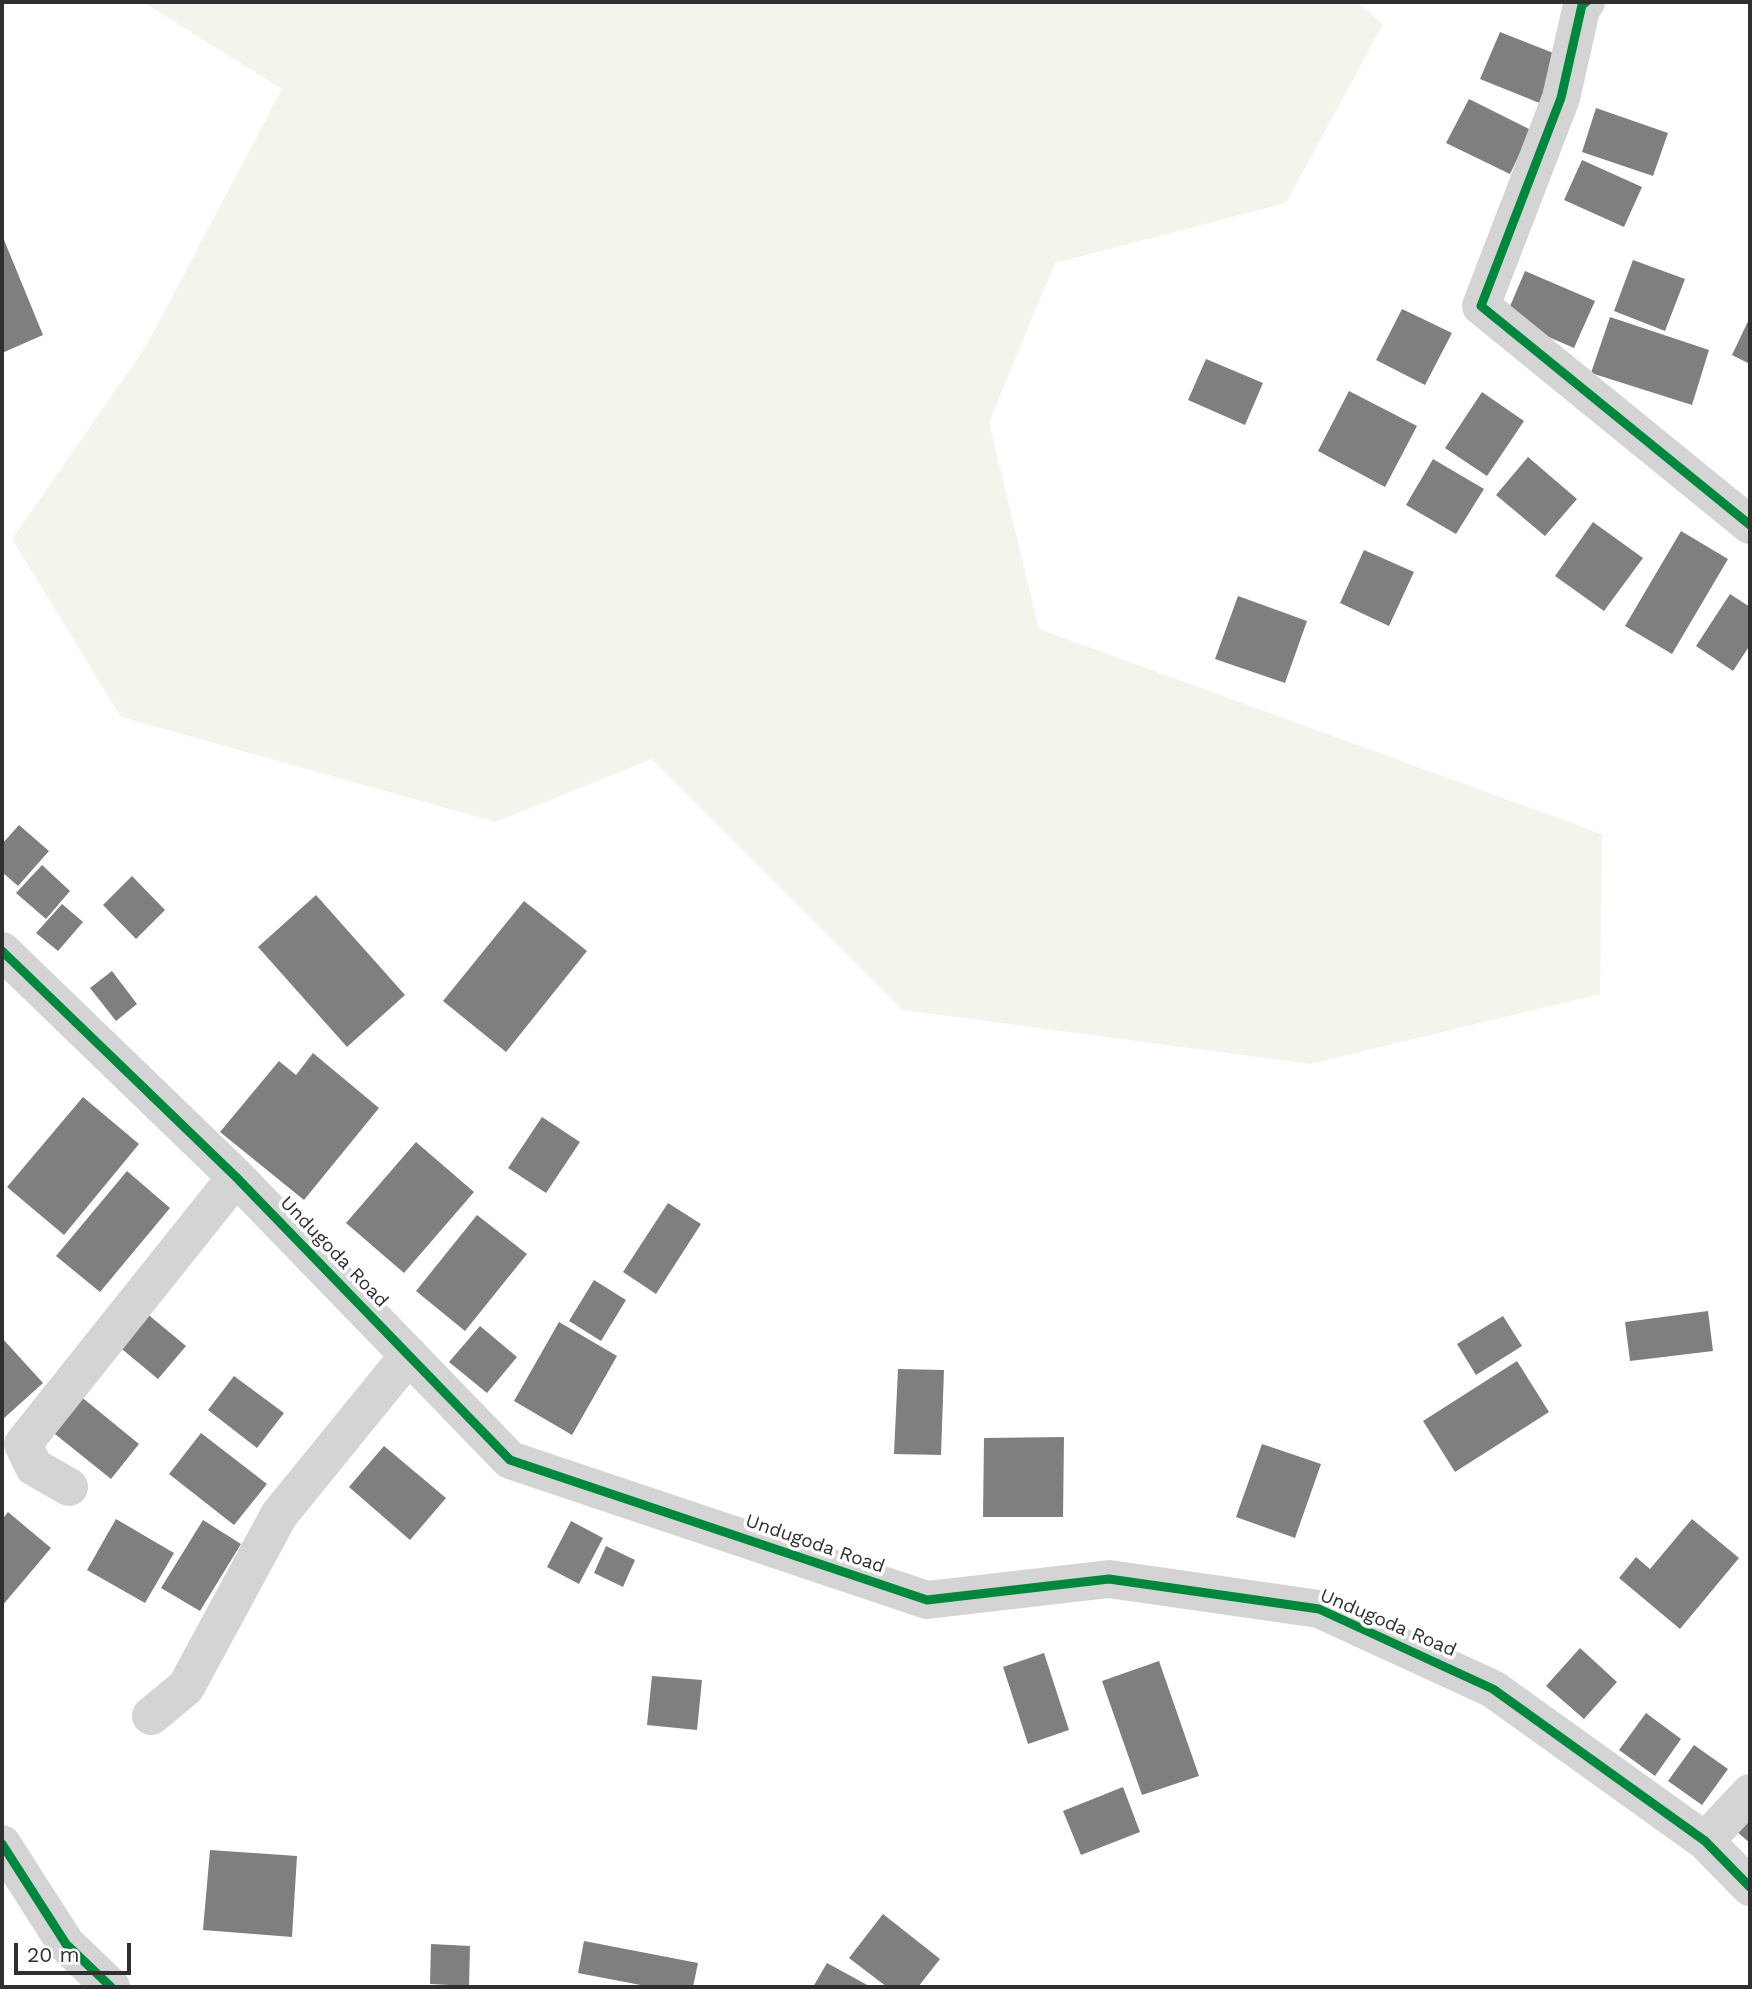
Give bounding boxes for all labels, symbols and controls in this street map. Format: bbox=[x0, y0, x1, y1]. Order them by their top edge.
street label: Undugoda Road bbox=[275, 1192, 393, 1312]
street label: Undugoda Road bbox=[742, 1509, 888, 1579]
street label: Undugoda Road bbox=[1316, 1584, 1460, 1662]
scale bar bbox=[18, 1930, 135, 1974]
text: 20 m bbox=[27, 1942, 79, 1967]

